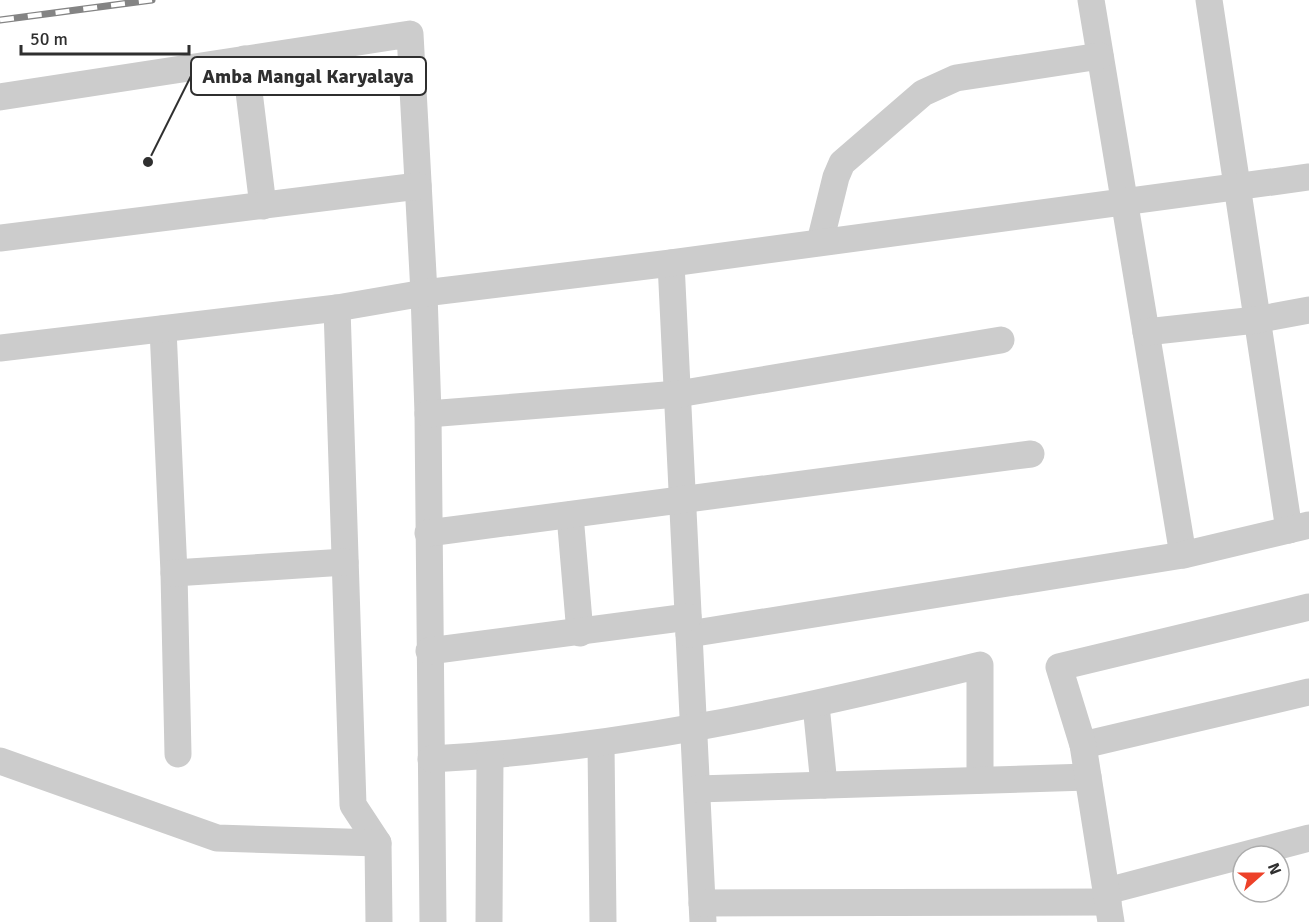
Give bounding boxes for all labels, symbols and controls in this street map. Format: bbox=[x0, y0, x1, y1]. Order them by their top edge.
scale bar bbox=[21, 18, 189, 56]
text: 50 m bbox=[30, 28, 68, 50]
callout: Amba Mangal Karyalaya bbox=[191, 57, 426, 95]
text: Amba Mangal Karyalaya bbox=[202, 64, 414, 89]
north arrow bbox=[1231, 844, 1291, 904]
text: N bbox=[1263, 860, 1285, 878]

